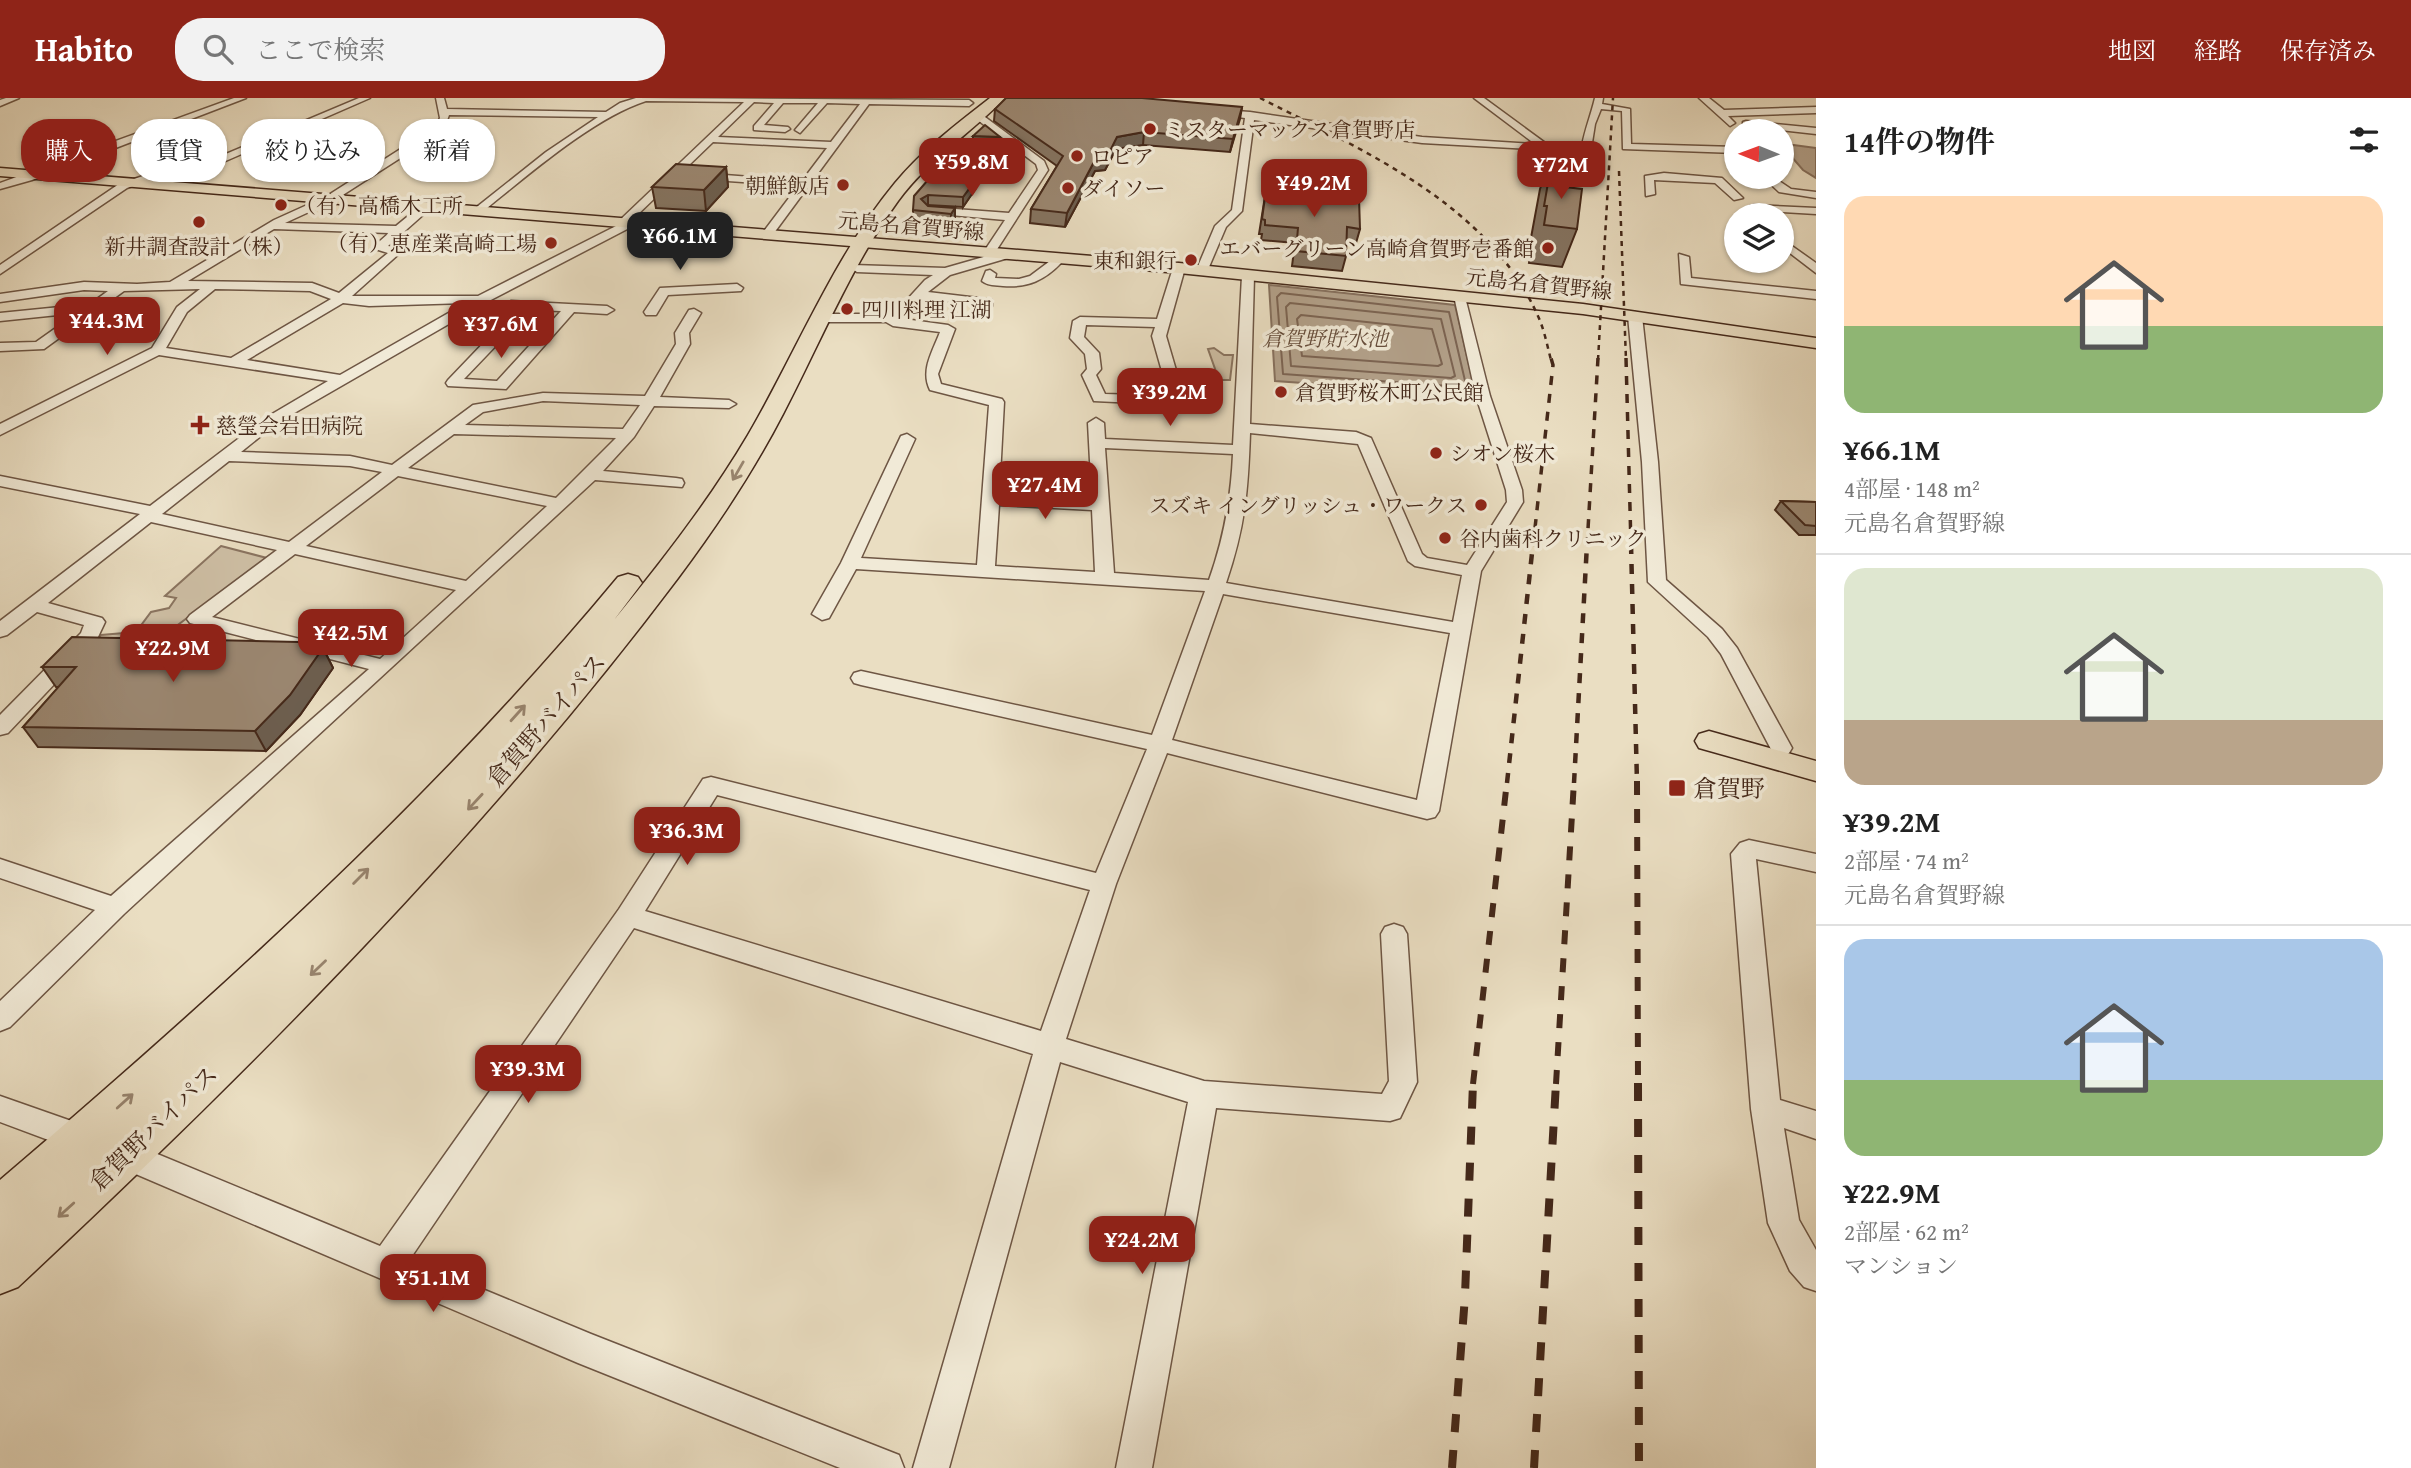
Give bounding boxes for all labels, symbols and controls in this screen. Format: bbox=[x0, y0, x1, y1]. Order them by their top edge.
search box bbox=[175, 18, 665, 81]
text: Habito bbox=[35, 25, 133, 73]
icon: search bbox=[199, 30, 237, 68]
text: ここで検索 bbox=[255, 30, 385, 69]
text: 地図 bbox=[2108, 33, 2156, 68]
text: 経路 bbox=[2194, 33, 2242, 68]
text: 保存済み bbox=[2280, 33, 2376, 68]
place label: ミスターマックス倉賀野店 bbox=[1164, 114, 1415, 145]
chip: 購入 bbox=[21, 119, 117, 182]
chip: 賃貸 bbox=[131, 119, 227, 182]
chip: 絞り込み bbox=[241, 119, 385, 182]
chip: 新着 bbox=[399, 119, 495, 182]
north arrow bbox=[1724, 119, 1794, 189]
map controls bbox=[1724, 119, 1794, 273]
text: 14件の物件 bbox=[1844, 119, 1995, 163]
marker: ミスターマックス倉賀野店 bbox=[1142, 121, 1158, 137]
icon: filters bbox=[2345, 121, 2383, 159]
pin: ¥59.8M bbox=[915, 139, 1029, 198]
place label: ロピア bbox=[1091, 141, 1154, 172]
pin: ¥72M bbox=[1520, 141, 1602, 201]
text: ¥59.8M bbox=[935, 144, 1009, 177]
text: ¥72M bbox=[1533, 147, 1589, 180]
marker: ロピア bbox=[1069, 148, 1085, 164]
pin: ¥49.2M bbox=[1257, 159, 1371, 219]
text: ¥49.2M bbox=[1277, 165, 1351, 198]
place label: 朝鮮飯店 bbox=[745, 170, 829, 201]
place label: ダイソー bbox=[1082, 173, 1166, 204]
marker: 朝鮮飯店 bbox=[835, 177, 851, 193]
marker: ダイソー bbox=[1060, 180, 1076, 196]
place label: （有）高橋木工所 bbox=[295, 190, 463, 221]
marker: （有）高橋木工所 bbox=[273, 197, 289, 213]
button: layers bbox=[1724, 203, 1794, 273]
street label: 元島名倉賀野線 bbox=[836, 204, 986, 248]
pin: ¥66.1M bbox=[623, 212, 737, 272]
marker: 新井調査設計（株） bbox=[191, 214, 207, 230]
text: ¥66.1M bbox=[643, 218, 717, 251]
place label: （有）恵産業高崎工場 bbox=[327, 228, 537, 259]
place label: 新井調査設計（株） bbox=[105, 231, 294, 262]
place label: エバーグリーン高崎倉賀野壱番館 bbox=[1219, 233, 1534, 264]
marker: （有）恵産業高崎工場 bbox=[543, 235, 559, 251]
marker: エバーグリーン高崎倉賀野壱番館 bbox=[1540, 240, 1556, 256]
icon: home bbox=[2051, 242, 2177, 368]
place label: 東和銀行 bbox=[1093, 245, 1177, 276]
marker: 東和銀行 bbox=[1183, 252, 1199, 268]
street label: 元島名倉賀野線 bbox=[1464, 261, 1614, 307]
place label: 四川料理 江湖 bbox=[861, 294, 992, 325]
pin: ¥44.3M bbox=[50, 298, 164, 357]
pin: ¥37.6M bbox=[444, 300, 558, 360]
marker: 四川料理 江湖 bbox=[839, 301, 855, 317]
text: ¥44.3M bbox=[70, 303, 144, 336]
text: ¥37.6M bbox=[464, 306, 538, 339]
water label: 倉賀野貯水池 bbox=[1262, 323, 1390, 354]
pin: ¥39.2M bbox=[1113, 368, 1227, 428]
text: ¥39.2M bbox=[1133, 374, 1207, 407]
place label: 倉賀野桜木町公民館 bbox=[1295, 377, 1484, 408]
marker: 倉賀野桜木町公民館 bbox=[1273, 384, 1289, 400]
place label: 慈瑩会岩田病院 bbox=[216, 410, 363, 441]
marker: 慈瑩会岩田病院 bbox=[190, 415, 210, 435]
text: ¥66.1M bbox=[1844, 427, 1940, 471]
place label: シオン桜木 bbox=[1450, 438, 1555, 469]
marker: シオン桜木 bbox=[1428, 445, 1444, 461]
one-way arrow bbox=[731, 461, 745, 481]
pin: ¥27.4M bbox=[988, 462, 1102, 521]
text: ¥27.4M bbox=[1008, 467, 1082, 500]
text: 4部屋 · 148 m² bbox=[1844, 472, 1980, 505]
place label: スズキ イングリッシュ・ワークス bbox=[1149, 490, 1467, 521]
marker: スズキ イングリッシュ・ワークス bbox=[1473, 497, 1489, 513]
text: 元島名倉賀野線 bbox=[1844, 506, 2005, 539]
place label: 谷内歯科クリニック bbox=[1459, 523, 1647, 554]
marker: 谷内歯科クリニック bbox=[1437, 530, 1453, 546]
pin: ¥42.5M bbox=[294, 610, 408, 669]
icon: home bbox=[2051, 614, 2177, 740]
text: ¥42.5M bbox=[314, 615, 388, 648]
pin: ¥22.9M bbox=[116, 624, 230, 684]
text: ¥22.9M bbox=[136, 630, 210, 663]
street label: 倉賀野バイパス bbox=[478, 645, 614, 795]
one-way arrow bbox=[510, 705, 527, 722]
place label: 倉賀野 bbox=[1693, 771, 1765, 806]
marker: 倉賀野 bbox=[1667, 778, 1687, 798]
one-way arrow bbox=[466, 793, 483, 810]
text: ¥39.2M bbox=[1844, 799, 1940, 843]
pin: ¥36.3M bbox=[630, 808, 744, 867]
text: ¥36.3M bbox=[650, 813, 724, 846]
text: 2部屋 · 74 m² bbox=[1844, 844, 1969, 877]
one-way arrow bbox=[352, 868, 369, 885]
text: 元島名倉賀野線 bbox=[1844, 878, 2005, 911]
one-way arrow bbox=[310, 959, 327, 976]
icon: home bbox=[2051, 985, 2177, 1111]
pin: ¥39.3M bbox=[471, 1046, 585, 1105]
text: ¥39.3M bbox=[491, 1051, 565, 1084]
street label: 倉賀野バイパス bbox=[81, 1057, 225, 1199]
one-way arrow bbox=[116, 1093, 134, 1109]
text: ¥22.9M bbox=[1844, 1170, 1940, 1214]
one-way arrow bbox=[57, 1202, 75, 1218]
text: 2部屋 · 62 m² bbox=[1844, 1215, 1969, 1248]
pin: ¥24.2M bbox=[1085, 1216, 1199, 1276]
text: ¥24.2M bbox=[1105, 1222, 1179, 1255]
text: マンション bbox=[1844, 1249, 1958, 1282]
pin: ¥51.1M bbox=[376, 1254, 490, 1314]
text: ¥51.1M bbox=[396, 1260, 470, 1293]

